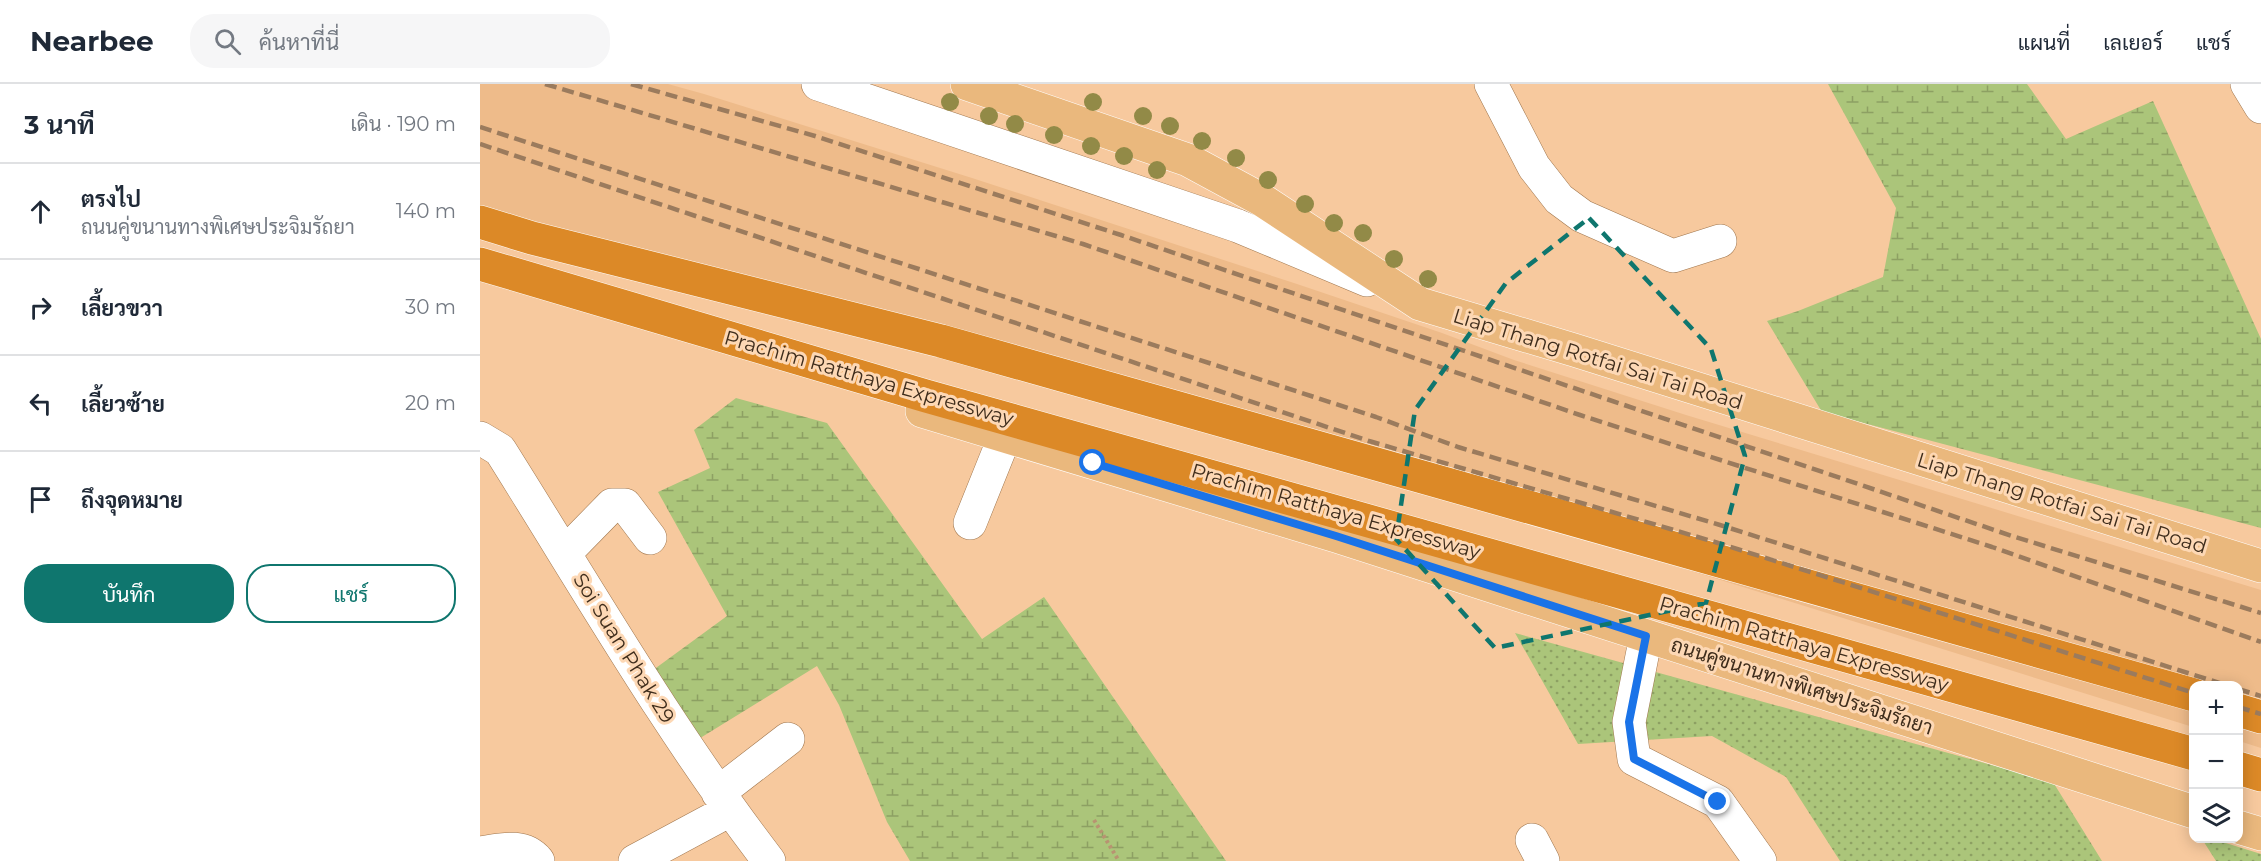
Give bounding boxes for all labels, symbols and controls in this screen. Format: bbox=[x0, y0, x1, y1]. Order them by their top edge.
search box bbox=[190, 14, 610, 68]
text: Nearbee bbox=[30, 24, 154, 58]
icon: search bbox=[211, 25, 244, 58]
text: ค้นหาที่นี่ bbox=[259, 29, 339, 56]
text: แผนที่ bbox=[2018, 30, 2070, 55]
text: เลเยอร์ bbox=[2103, 30, 2163, 55]
text: แชร์ bbox=[2196, 30, 2231, 55]
text: 3 นาที bbox=[24, 109, 95, 141]
text: เดิน · 190 m bbox=[351, 112, 456, 136]
text: ตรงไป bbox=[81, 186, 141, 213]
icon: ahead bbox=[24, 195, 57, 228]
text: 140 m bbox=[396, 199, 456, 223]
text: ถนนคู่ขนานทางพิเศษประจิมรัถยา bbox=[81, 215, 355, 239]
icon: right bbox=[24, 291, 57, 324]
text: เลี้ยวขวา bbox=[81, 295, 163, 322]
text: 30 m bbox=[405, 295, 456, 319]
street label: Liap Thang Rotfai Sai Tai Road bbox=[1450, 303, 1746, 415]
street label: Prachim Ratthaya Expressway bbox=[722, 325, 1017, 431]
icon: left bbox=[24, 387, 57, 420]
text: เลี้ยวซ้าย bbox=[81, 391, 165, 418]
text: 20 m bbox=[405, 391, 456, 415]
street label: Liap Thang Rotfai Sai Tai Road bbox=[1914, 447, 2210, 559]
route start bbox=[1079, 449, 1105, 475]
street label: Prachim Ratthaya Expressway bbox=[1189, 458, 1484, 564]
icon: arrive bbox=[24, 483, 57, 516]
text: ถึงจุดหมาย bbox=[81, 487, 183, 514]
button: บันทึก bbox=[24, 564, 234, 623]
button: แชร์ bbox=[246, 564, 456, 623]
street label: Soi Suan Phak 29 bbox=[568, 569, 680, 727]
street label: Prachim Ratthaya Expressway bbox=[1657, 591, 1952, 697]
street label: ถนนคู่ขนานทางพิเศษประจิมรัถยา bbox=[1667, 632, 1936, 743]
map controls bbox=[2189, 681, 2243, 843]
button: + bbox=[2189, 681, 2243, 735]
button: − bbox=[2189, 735, 2243, 789]
route end bbox=[1704, 788, 1730, 814]
button: layers bbox=[2189, 789, 2243, 843]

